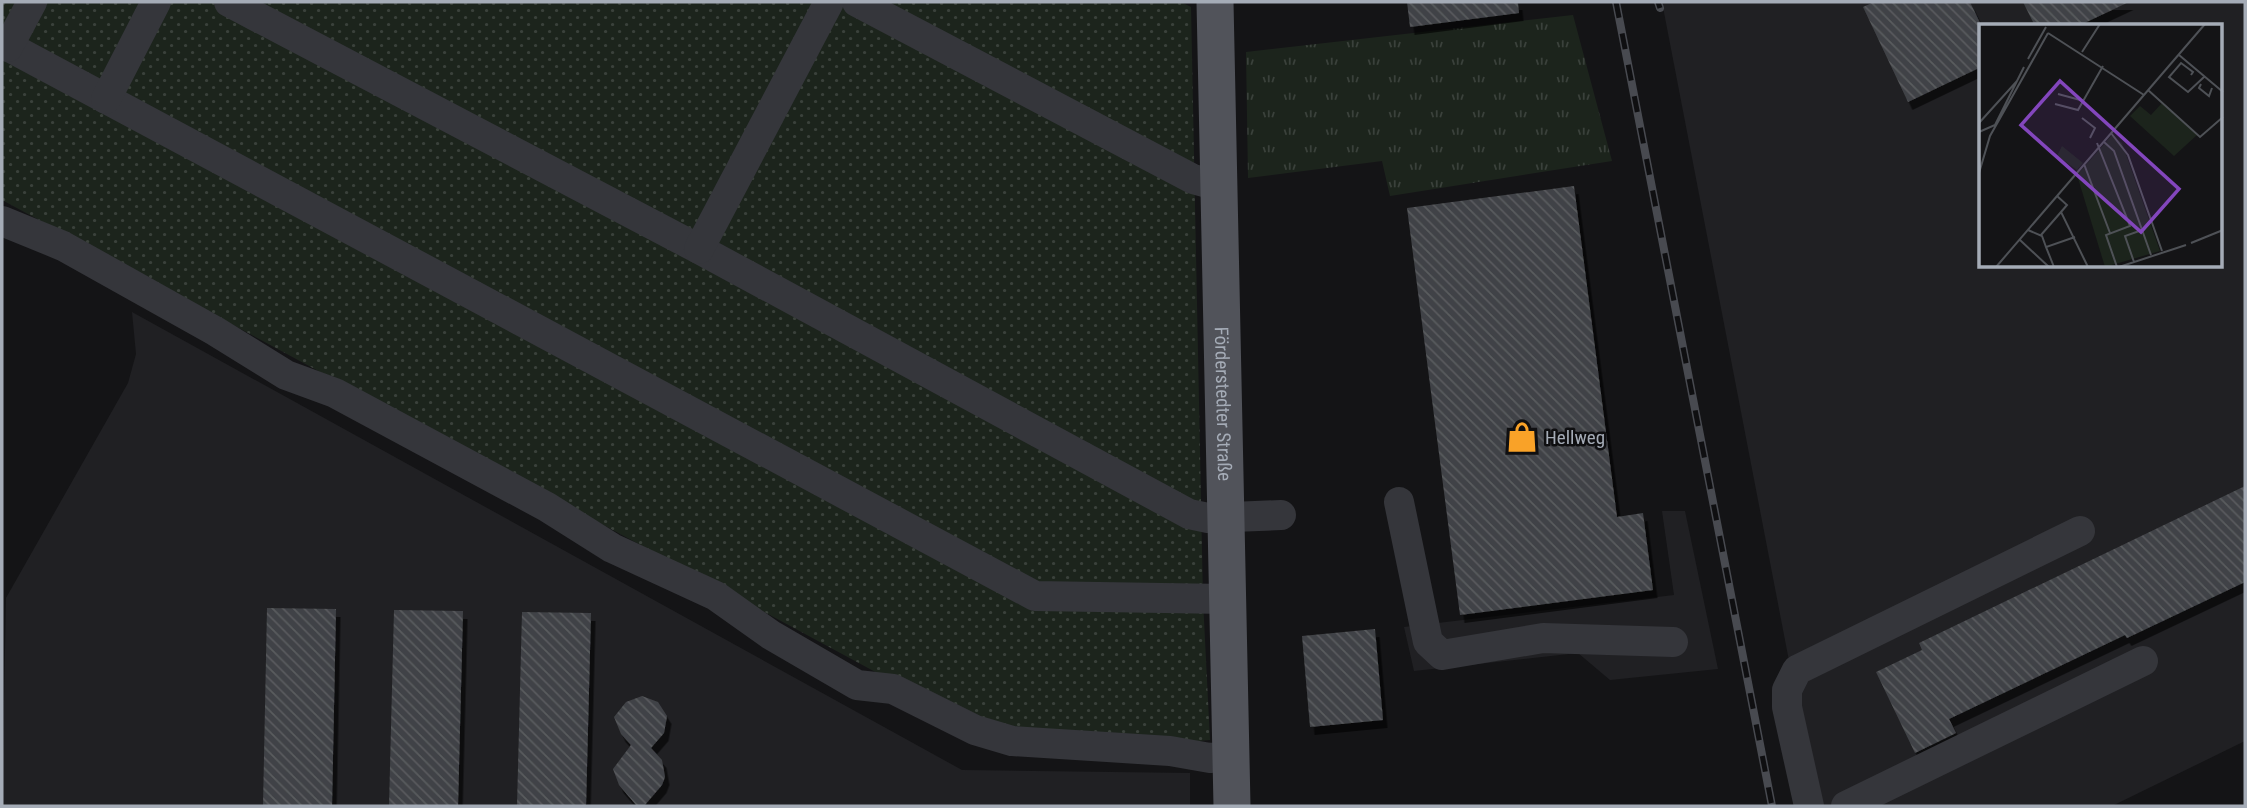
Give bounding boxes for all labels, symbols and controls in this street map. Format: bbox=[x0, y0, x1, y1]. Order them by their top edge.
inset map bbox=[1979, 24, 2222, 268]
street label: Förderstedter Straße bbox=[1210, 326, 1237, 481]
shop icon: Hellweg bbox=[1505, 420, 1539, 454]
place label: Hellweg bbox=[1545, 426, 1605, 449]

